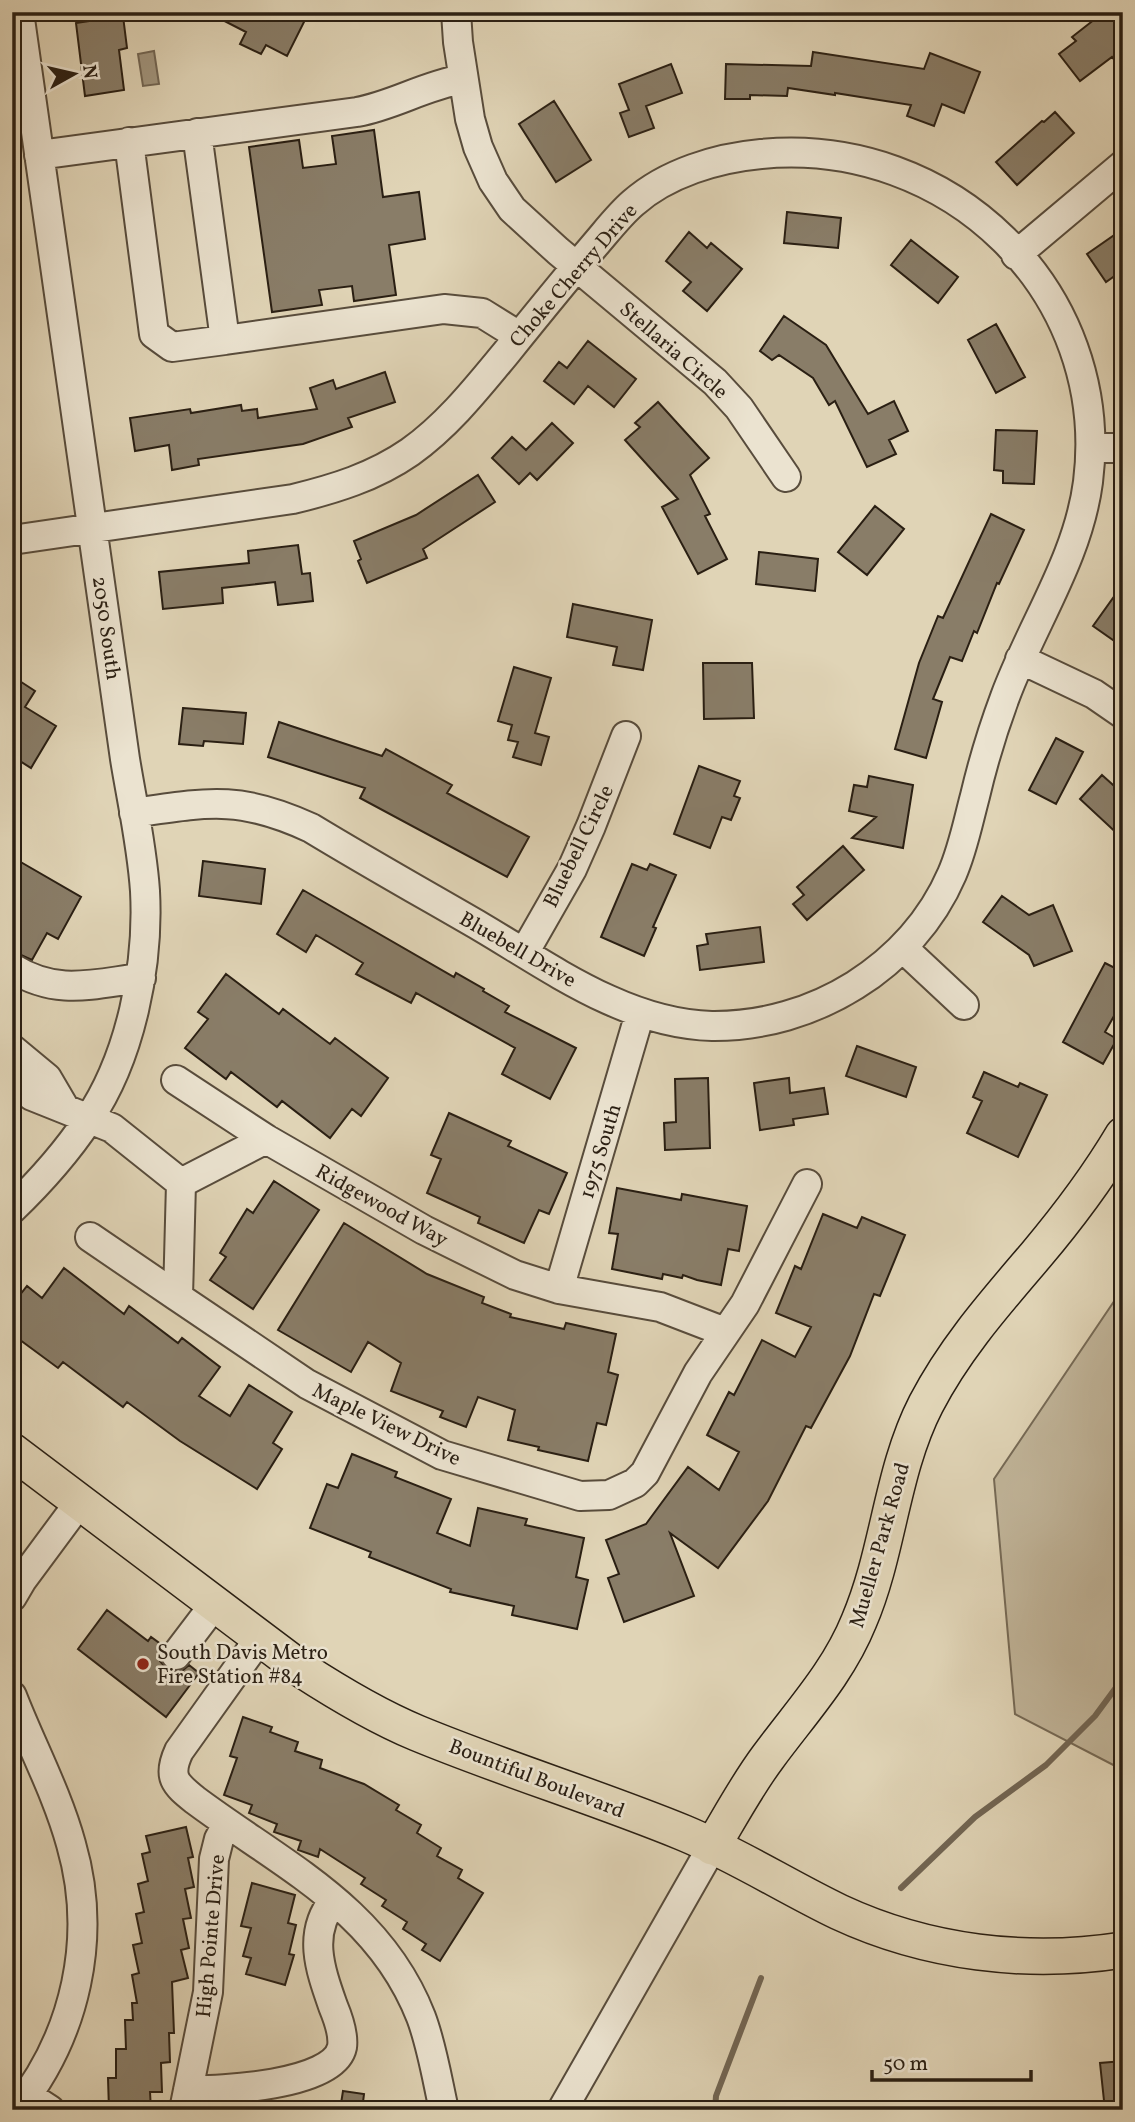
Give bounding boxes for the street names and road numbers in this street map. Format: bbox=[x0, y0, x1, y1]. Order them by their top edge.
street label: Choke Cherry Drive bbox=[503, 198, 645, 354]
street label: Stellaria Circle bbox=[612, 296, 734, 407]
street label: 2050 South bbox=[84, 574, 127, 682]
street label: Bluebell Circle bbox=[537, 780, 622, 913]
street label: Bluebell Drive bbox=[453, 905, 581, 996]
street label: 1975 South bbox=[573, 1100, 630, 1203]
street label: Ridgewood Way bbox=[310, 1158, 453, 1255]
street label: Maple View Drive bbox=[307, 1377, 466, 1474]
street label: Mueller Park Road bbox=[843, 1459, 918, 1632]
street label: Bountiful Boulevard bbox=[444, 1733, 629, 1826]
street label: High Pointe Drive bbox=[190, 1853, 233, 2019]

